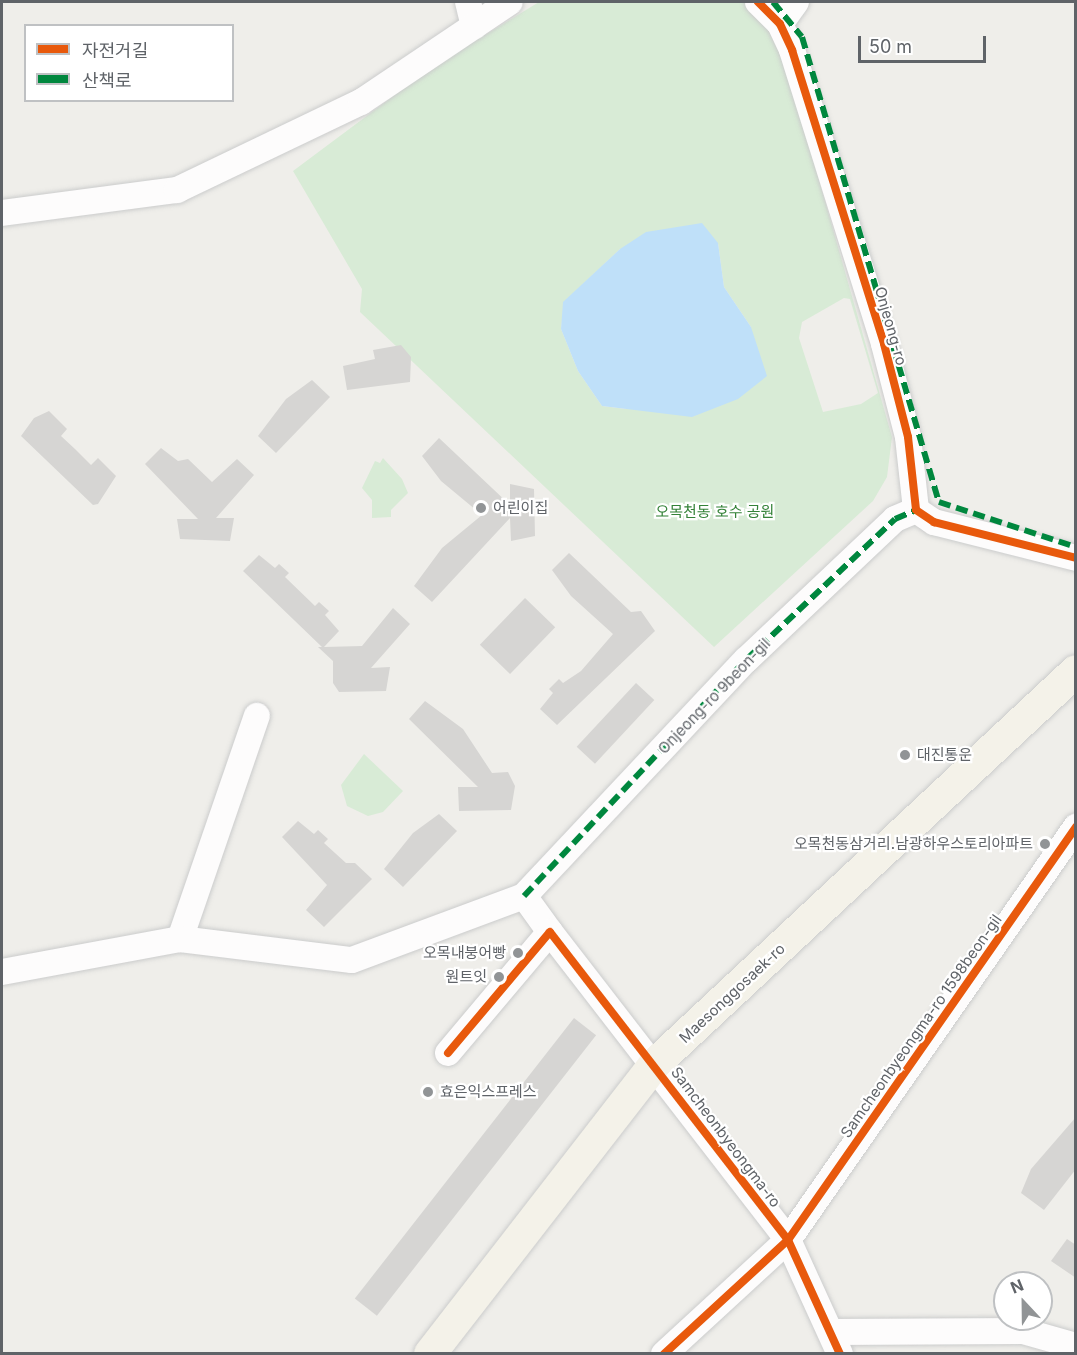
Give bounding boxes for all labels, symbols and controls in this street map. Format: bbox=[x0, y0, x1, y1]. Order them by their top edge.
legend bbox=[24, 24, 234, 102]
scale bar bbox=[861, 24, 988, 62]
text: 50 m bbox=[869, 36, 912, 57]
text: 자전거길 bbox=[82, 40, 148, 61]
text: 산책로 bbox=[82, 70, 132, 91]
street label: Onjeong-ro bbox=[871, 285, 911, 367]
place label: 어린이집 bbox=[493, 499, 548, 517]
marker: 어린이집 bbox=[474, 501, 488, 515]
park label: 오목천동 호수 공원 bbox=[656, 503, 774, 521]
street label: Onjeong-ro 9beon-gil bbox=[654, 634, 774, 758]
place label: 대진통운 bbox=[917, 746, 972, 764]
marker: 대진통운 bbox=[898, 748, 912, 762]
place label: 오목천동삼거리.남광하우스토리아파트 bbox=[794, 835, 1033, 853]
marker: 오목천동삼거리.남광하우스토리아파트 bbox=[1038, 837, 1052, 851]
street label: Samcheonbyeongma-ro 1598beon-gil bbox=[837, 911, 1005, 1141]
street label: Maesonggosaek-ro bbox=[675, 939, 789, 1047]
place label: 오목내붕어빵 bbox=[423, 944, 506, 962]
marker: 오목내붕어빵 bbox=[511, 946, 525, 960]
place label: 원트잇 bbox=[446, 968, 487, 986]
marker: 원트잇 bbox=[492, 970, 506, 984]
street label: Samcheonbyeongma-ro bbox=[667, 1063, 785, 1211]
place label: 효은익스프레스 bbox=[440, 1083, 537, 1101]
marker: 효은익스프레스 bbox=[421, 1085, 435, 1099]
north arrow bbox=[993, 1271, 1053, 1331]
text: N bbox=[1008, 1275, 1026, 1298]

